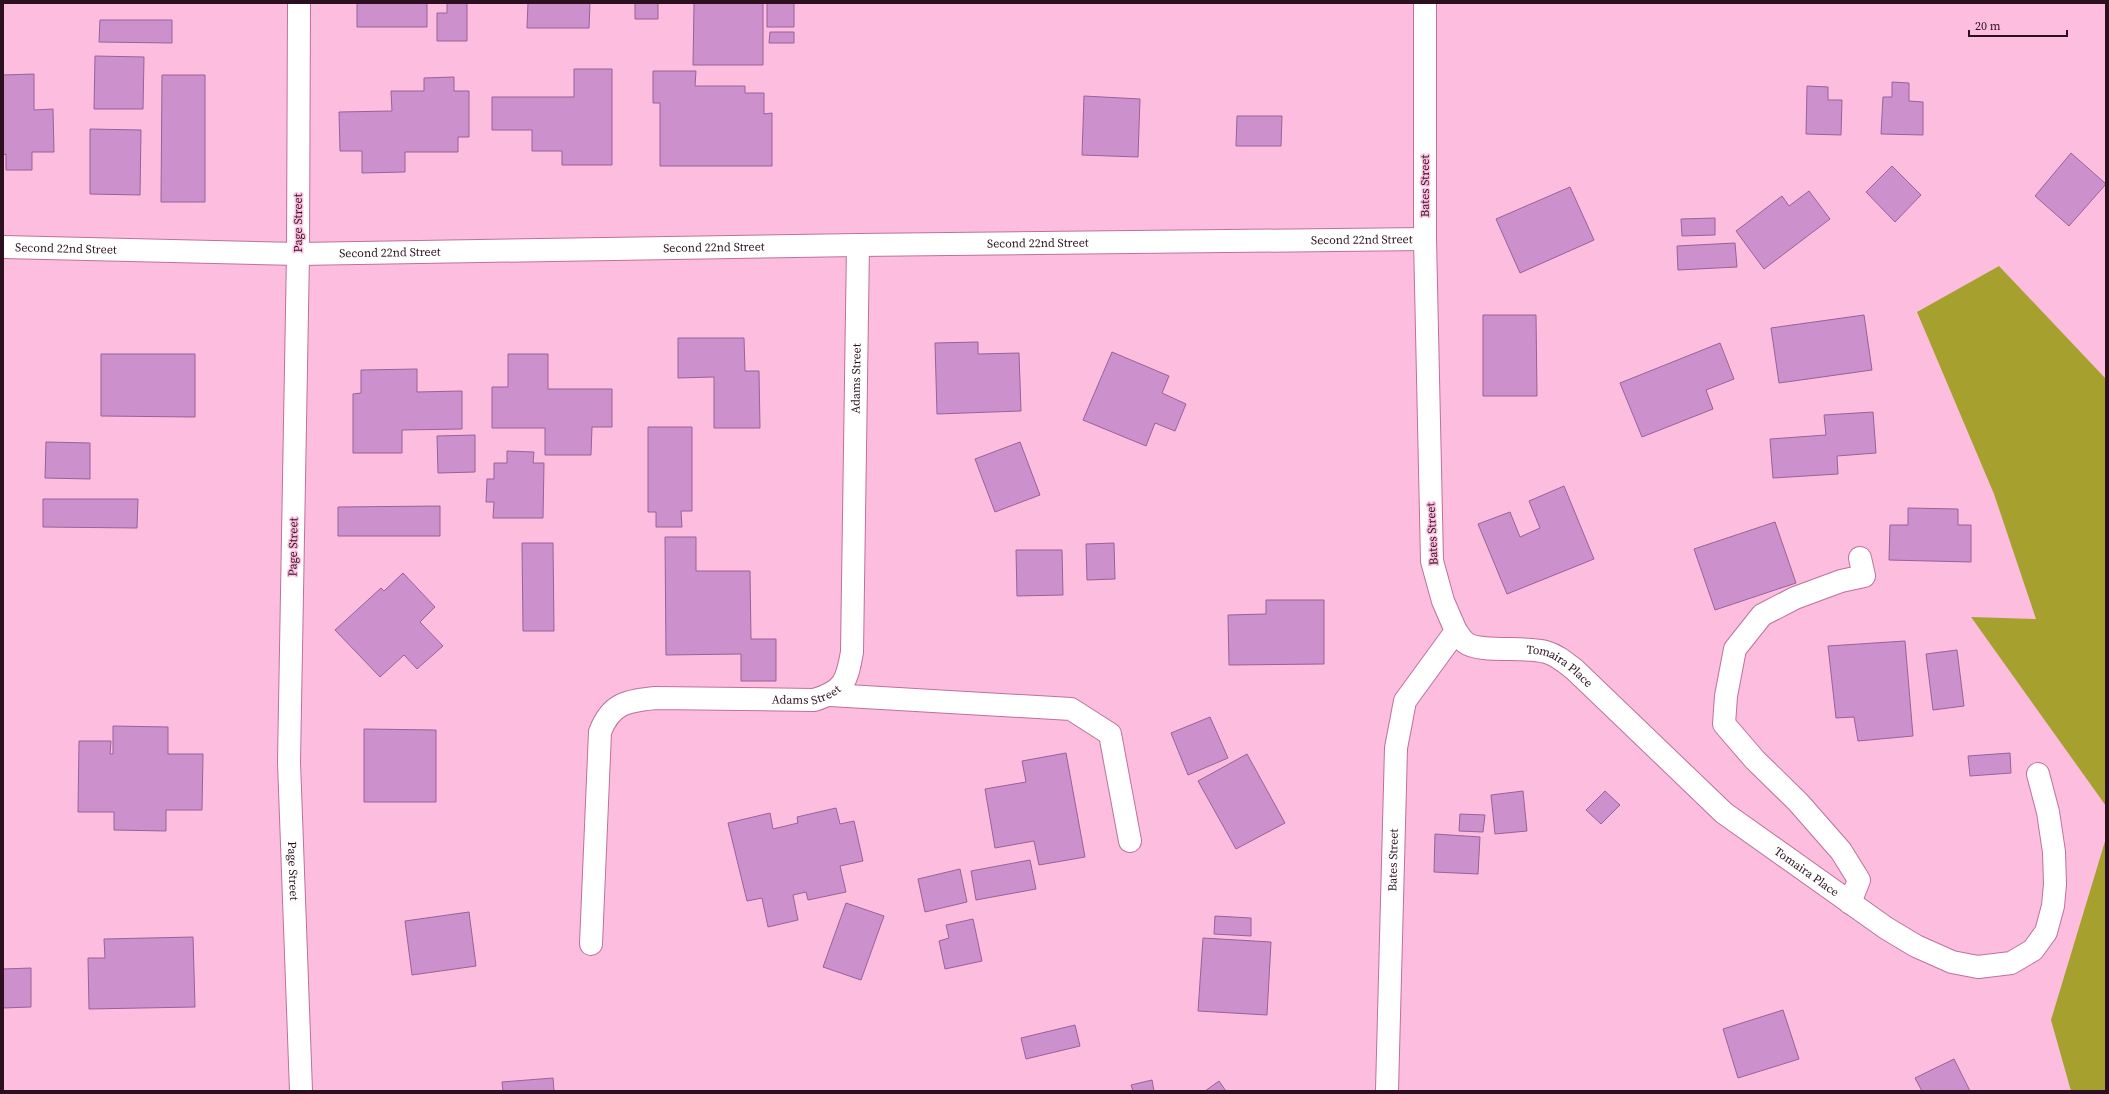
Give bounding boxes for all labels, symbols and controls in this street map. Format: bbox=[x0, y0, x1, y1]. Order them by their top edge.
scale bar bbox=[1969, 12, 2067, 38]
text: 20 m bbox=[1975, 18, 2001, 34]
street label: Bates Street bbox=[1417, 155, 1433, 217]
street label: Page Street bbox=[290, 193, 306, 253]
street label: Second 22nd Street bbox=[1311, 231, 1413, 248]
street label: Second 22nd Street bbox=[987, 235, 1089, 252]
street label: Second 22nd Street bbox=[663, 238, 765, 256]
street label: Second 22nd Street bbox=[15, 239, 117, 258]
street label: Second 22nd Street bbox=[339, 244, 441, 261]
street label: Adams Street bbox=[848, 343, 865, 414]
street label: Bates Street bbox=[1422, 502, 1442, 566]
street label: Page Street bbox=[284, 517, 302, 577]
street label: Tomaira Place bbox=[1526, 641, 1596, 691]
street label: Adams Street bbox=[772, 681, 844, 708]
street label: Bates Street bbox=[1384, 828, 1402, 892]
street label: Page Street bbox=[284, 841, 302, 901]
street label: Tomaira Place bbox=[1771, 843, 1842, 900]

